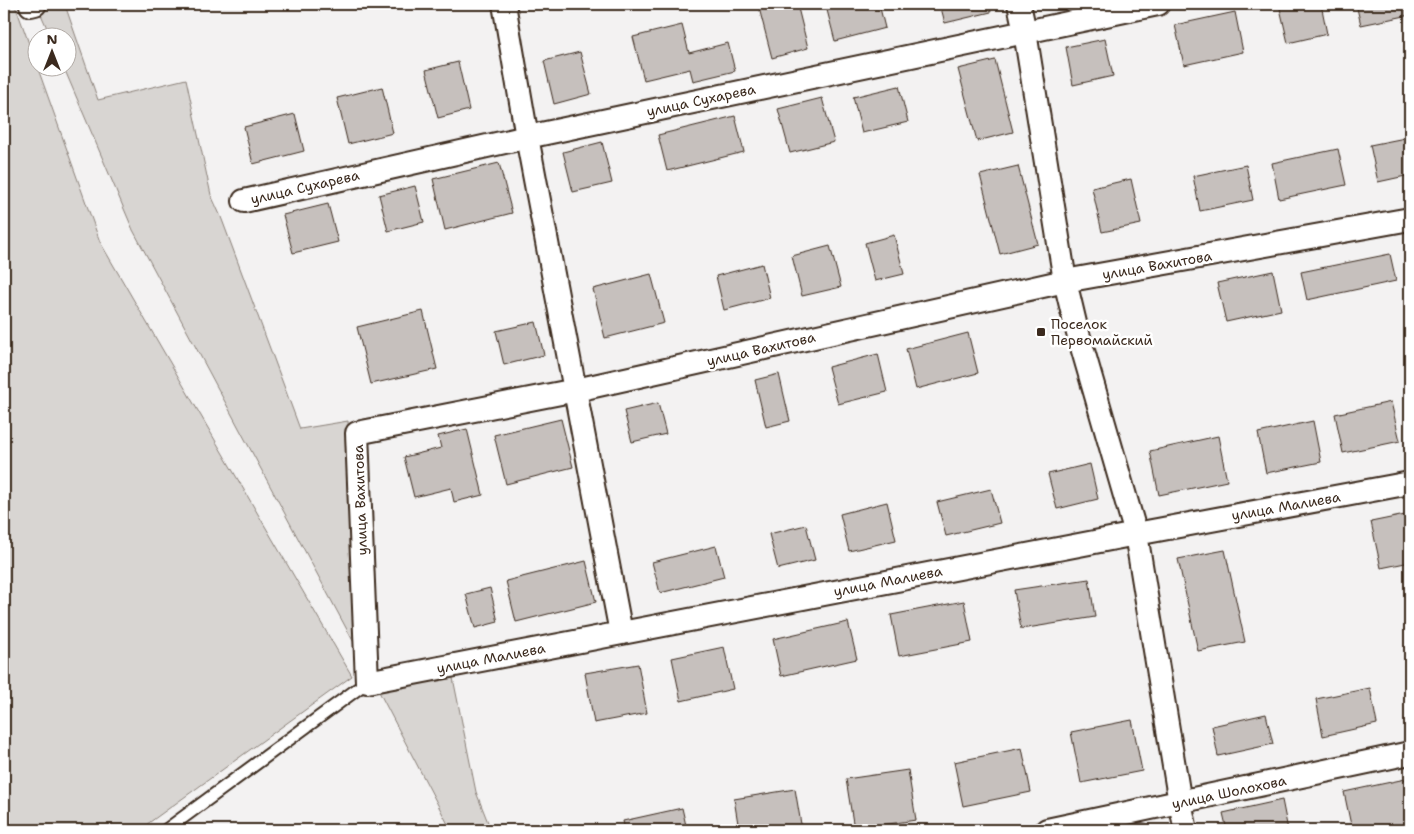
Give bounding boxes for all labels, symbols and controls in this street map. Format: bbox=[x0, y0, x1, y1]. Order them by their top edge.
north arrow bbox=[28, 28, 78, 78]
text: N bbox=[46, 30, 58, 48]
street label: улица Сухарева bbox=[645, 80, 757, 120]
street label: улица Сухарева bbox=[249, 166, 361, 208]
street label: улица Вахитова bbox=[1101, 246, 1214, 284]
place label: Поселок Первомайский bbox=[1051, 315, 1153, 349]
marker: Поселок Первомайский bbox=[1035, 326, 1047, 338]
street label: улица Вахитова bbox=[705, 328, 817, 370]
street label: улица Вахитова bbox=[349, 444, 371, 556]
street label: улица Малиева bbox=[1230, 488, 1342, 524]
street label: улица Малиева bbox=[832, 562, 944, 600]
street label: улица Малиева bbox=[435, 639, 547, 677]
street label: улица Шолохова bbox=[1170, 771, 1288, 813]

